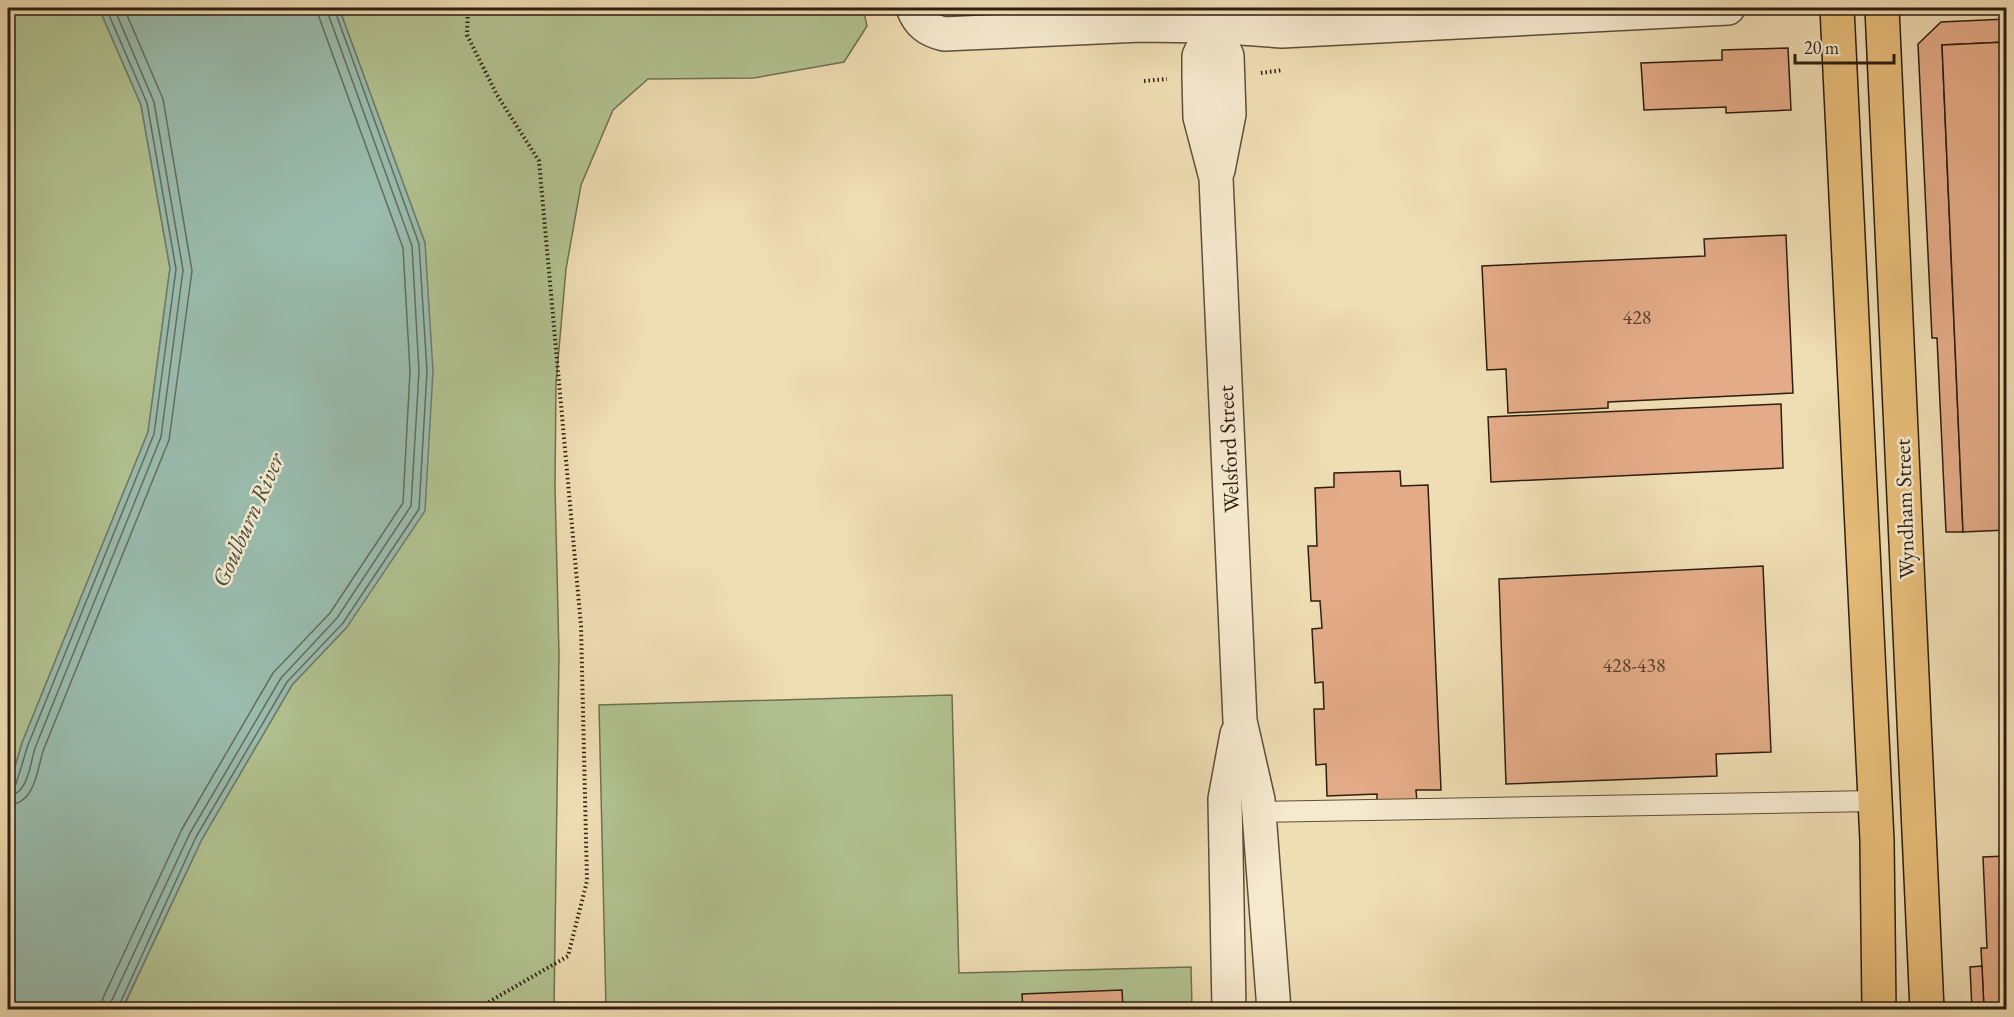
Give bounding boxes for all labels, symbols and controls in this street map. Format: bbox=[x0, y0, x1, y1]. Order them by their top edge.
scale bar bbox=[1795, 27, 1894, 65]
text: 20 m bbox=[1804, 36, 1839, 59]
house number: 428 bbox=[1623, 304, 1651, 330]
street label: Welsford Street bbox=[1211, 384, 1246, 513]
street label: Wyndham Street bbox=[1888, 438, 1921, 580]
water label: Goulburn River bbox=[204, 446, 292, 592]
house number: 428-438 bbox=[1602, 652, 1666, 678]

